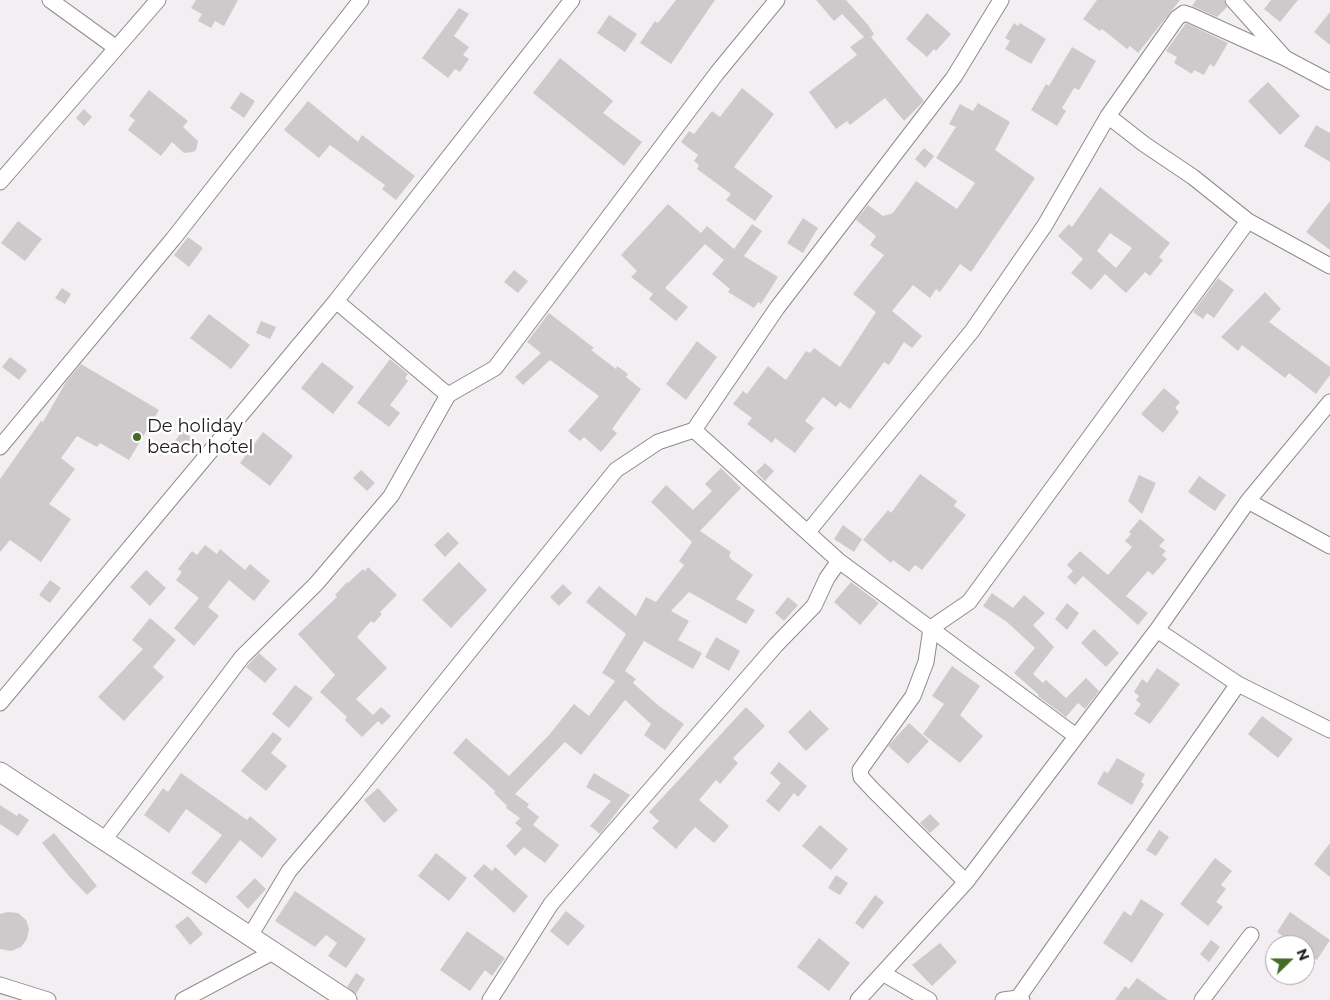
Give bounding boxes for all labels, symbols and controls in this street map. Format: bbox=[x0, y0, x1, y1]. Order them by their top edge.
place label: De holiday beach hotel bbox=[147, 416, 253, 458]
marker: De holiday beach hotel bbox=[131, 431, 143, 443]
north arrow bbox=[1265, 935, 1315, 985]
text: N bbox=[1293, 946, 1313, 963]

